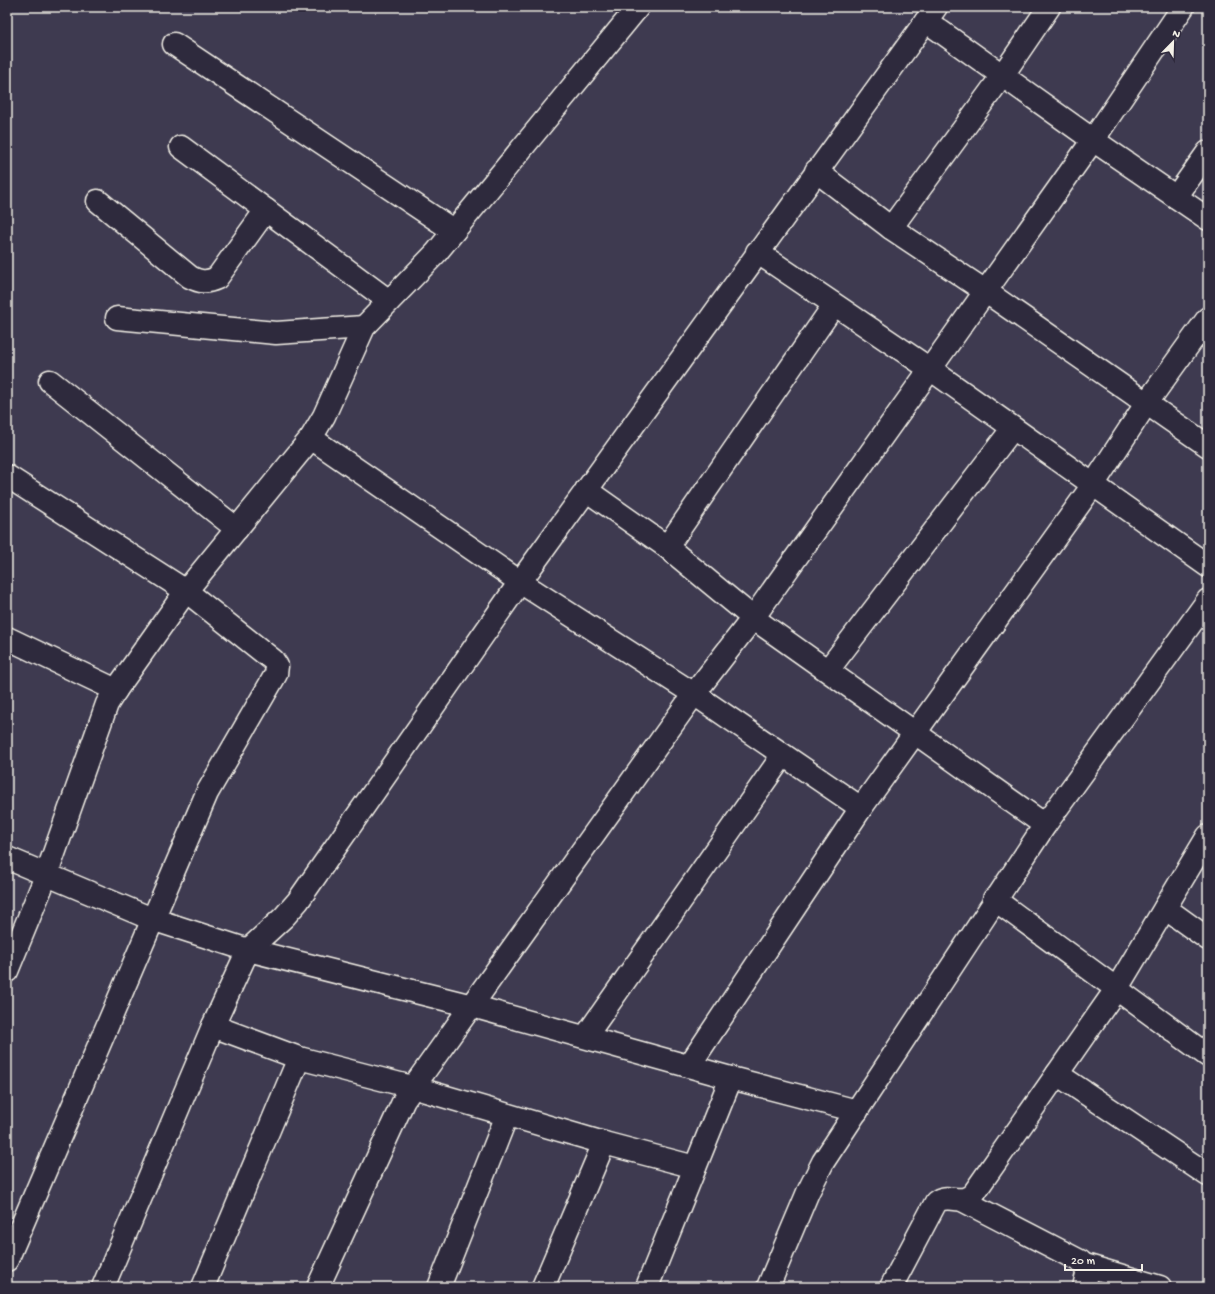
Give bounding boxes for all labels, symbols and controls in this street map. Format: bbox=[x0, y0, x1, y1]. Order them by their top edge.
north arrow bbox=[1153, 22, 1193, 62]
text: N bbox=[1170, 28, 1182, 42]
scale bar bbox=[1065, 1246, 1142, 1272]
text: 20 m bbox=[1071, 1255, 1096, 1269]

